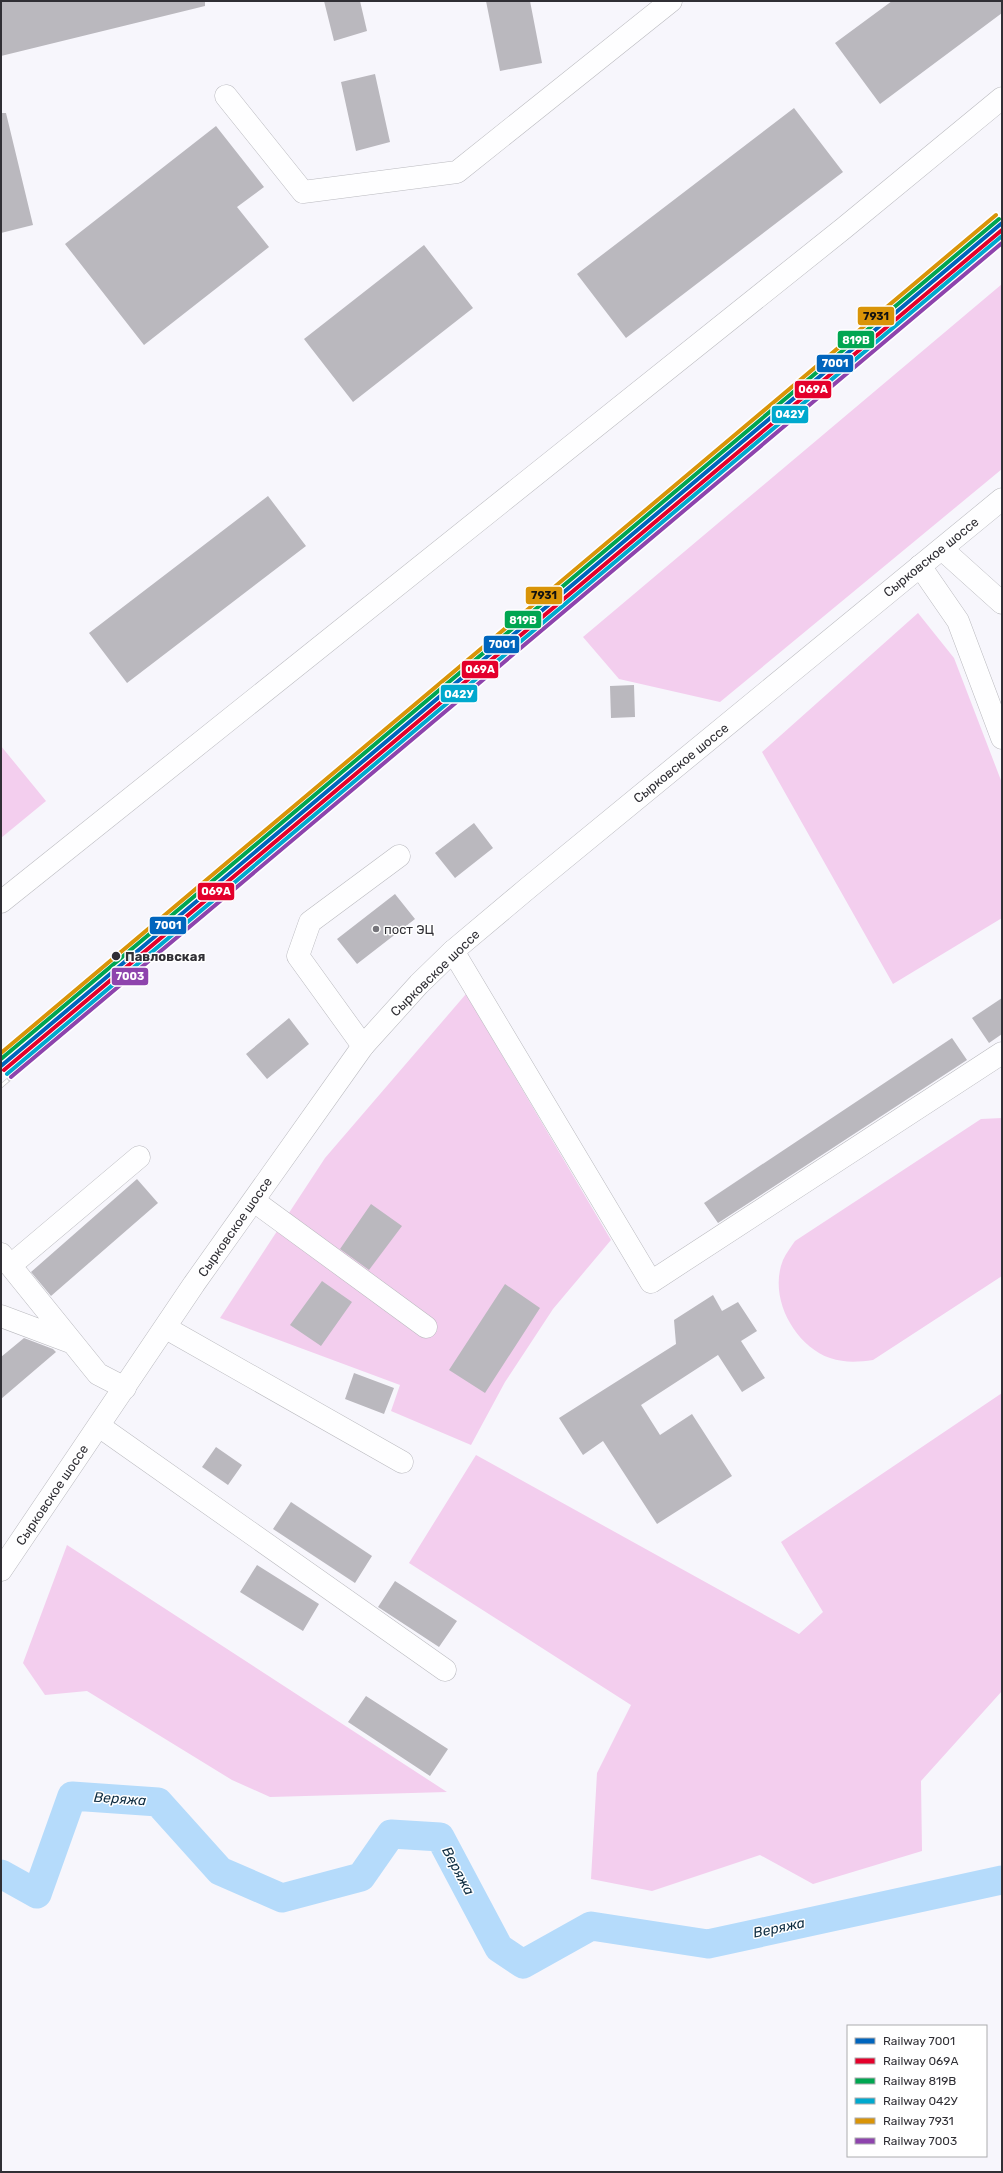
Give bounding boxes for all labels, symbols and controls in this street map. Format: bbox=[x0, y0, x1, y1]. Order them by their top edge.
line badge: 7931 bbox=[857, 306, 895, 326]
text: 7931 bbox=[863, 310, 889, 323]
line badge: 819В bbox=[837, 330, 875, 349]
text: 819В bbox=[842, 334, 870, 347]
line badge: 7001 bbox=[816, 354, 854, 373]
text: 7001 bbox=[822, 357, 848, 370]
line badge: 069А bbox=[794, 380, 832, 399]
text: 069А bbox=[798, 383, 828, 396]
line badge: 042У bbox=[771, 405, 809, 424]
text: 042У bbox=[775, 408, 805, 421]
street label: Сырковское шоссе bbox=[880, 514, 982, 600]
line badge: 7931 bbox=[525, 586, 563, 605]
text: 7931 bbox=[531, 589, 557, 602]
line badge: 819В bbox=[504, 610, 542, 629]
text: 819В bbox=[509, 614, 537, 627]
line badge: 7001 bbox=[483, 635, 520, 654]
text: 7001 bbox=[489, 638, 515, 651]
line badge: 069А bbox=[461, 660, 499, 679]
text: 069А bbox=[465, 663, 495, 676]
line badge: 042У bbox=[440, 684, 478, 703]
text: 042У bbox=[444, 688, 474, 701]
street label: Сырковское шоссе bbox=[630, 720, 732, 806]
line badge: 069А bbox=[197, 882, 235, 901]
text: 069А bbox=[201, 885, 231, 898]
line badge: 7001 bbox=[149, 916, 187, 935]
text: 7001 bbox=[155, 919, 181, 932]
place label: пост ЭЦ bbox=[384, 922, 435, 937]
marker: пост ЭЦ bbox=[371, 924, 381, 934]
street label: Сырковское шоссе bbox=[387, 927, 483, 1019]
place label: Павловская bbox=[125, 949, 205, 964]
marker: Павловская bbox=[110, 950, 122, 962]
line badge: 7003 bbox=[111, 967, 149, 986]
text: 7003 bbox=[116, 970, 144, 983]
street label: Сырковское шоссе bbox=[195, 1174, 275, 1280]
street label: Сырковское шоссе bbox=[13, 1442, 91, 1548]
water label: Веряжа bbox=[93, 1789, 147, 1809]
water label: Веряжа bbox=[438, 1844, 478, 1898]
water label: Веряжа bbox=[752, 1914, 806, 1942]
legend bbox=[847, 2025, 987, 2157]
text: Railway 7001 bbox=[883, 2034, 955, 2048]
text: Railway 069А bbox=[883, 2054, 959, 2068]
text: Railway 819В bbox=[883, 2074, 956, 2088]
text: Railway 042У bbox=[883, 2094, 959, 2108]
text: Railway 7931 bbox=[883, 2114, 954, 2128]
text: Railway 7003 bbox=[883, 2134, 957, 2148]

